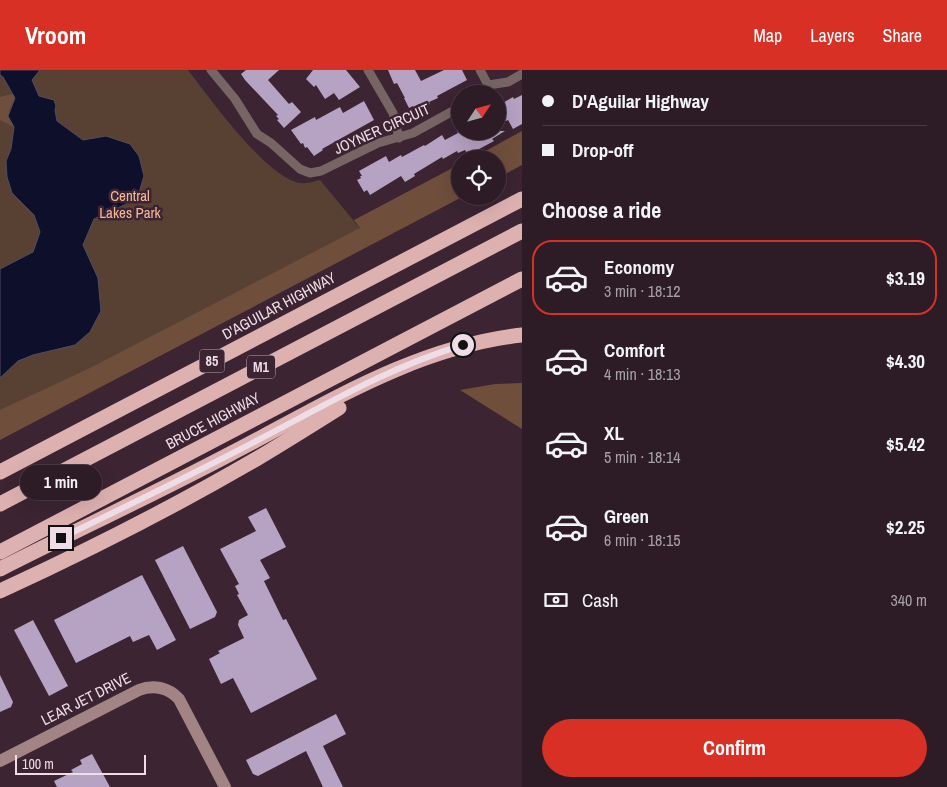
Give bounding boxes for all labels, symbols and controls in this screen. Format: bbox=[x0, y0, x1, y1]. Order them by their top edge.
text: Vroom bbox=[25, 19, 86, 51]
text: Map bbox=[754, 23, 782, 48]
text: Layers bbox=[810, 23, 855, 48]
text: Share bbox=[883, 23, 922, 48]
north arrow bbox=[451, 85, 506, 140]
map controls bbox=[451, 85, 506, 205]
text: D'Aguilar Highway bbox=[572, 88, 709, 114]
street label: JOYNER CIRCUIT bbox=[330, 98, 434, 159]
text: Drop-off bbox=[572, 137, 633, 163]
button: locate bbox=[451, 150, 506, 205]
park label: Central Lakes Park bbox=[99, 185, 162, 223]
text: Choose a ride bbox=[542, 195, 661, 225]
text: Economy bbox=[604, 254, 674, 280]
icon: car bbox=[544, 255, 589, 300]
text: $3.19 bbox=[886, 265, 925, 291]
street label: D'AGUILAR HIGHWAY bbox=[218, 266, 340, 344]
text: 3 min · 18:12 bbox=[604, 280, 681, 302]
route start bbox=[452, 334, 474, 356]
text: Comfort bbox=[604, 337, 665, 363]
icon: car bbox=[544, 338, 589, 383]
text: $4.30 bbox=[886, 348, 925, 374]
road number: 85 bbox=[200, 350, 224, 372]
road number: M1 bbox=[247, 356, 275, 378]
text: 4 min · 18:13 bbox=[604, 363, 681, 385]
street label: BRUCE HIGHWAY bbox=[162, 387, 264, 454]
text: XL bbox=[604, 420, 624, 446]
icon: car bbox=[544, 421, 589, 466]
text: $5.42 bbox=[886, 431, 925, 457]
text: 5 min · 18:14 bbox=[604, 446, 681, 468]
callout: 1 min bbox=[20, 466, 102, 500]
text: 1 min bbox=[44, 471, 78, 493]
text: Green bbox=[604, 503, 649, 529]
icon: car bbox=[544, 504, 589, 549]
text: $2.25 bbox=[886, 514, 925, 540]
route end bbox=[50, 527, 72, 549]
text: 6 min · 18:15 bbox=[604, 529, 681, 551]
icon: cash bbox=[542, 586, 570, 614]
text: Cash bbox=[582, 587, 618, 613]
text: 340 m bbox=[891, 589, 927, 611]
street label: LEAR JET DRIVE bbox=[37, 667, 134, 730]
button: Confirm bbox=[542, 719, 927, 777]
scale bar bbox=[15, 752, 146, 775]
text: 100 m bbox=[22, 755, 54, 773]

